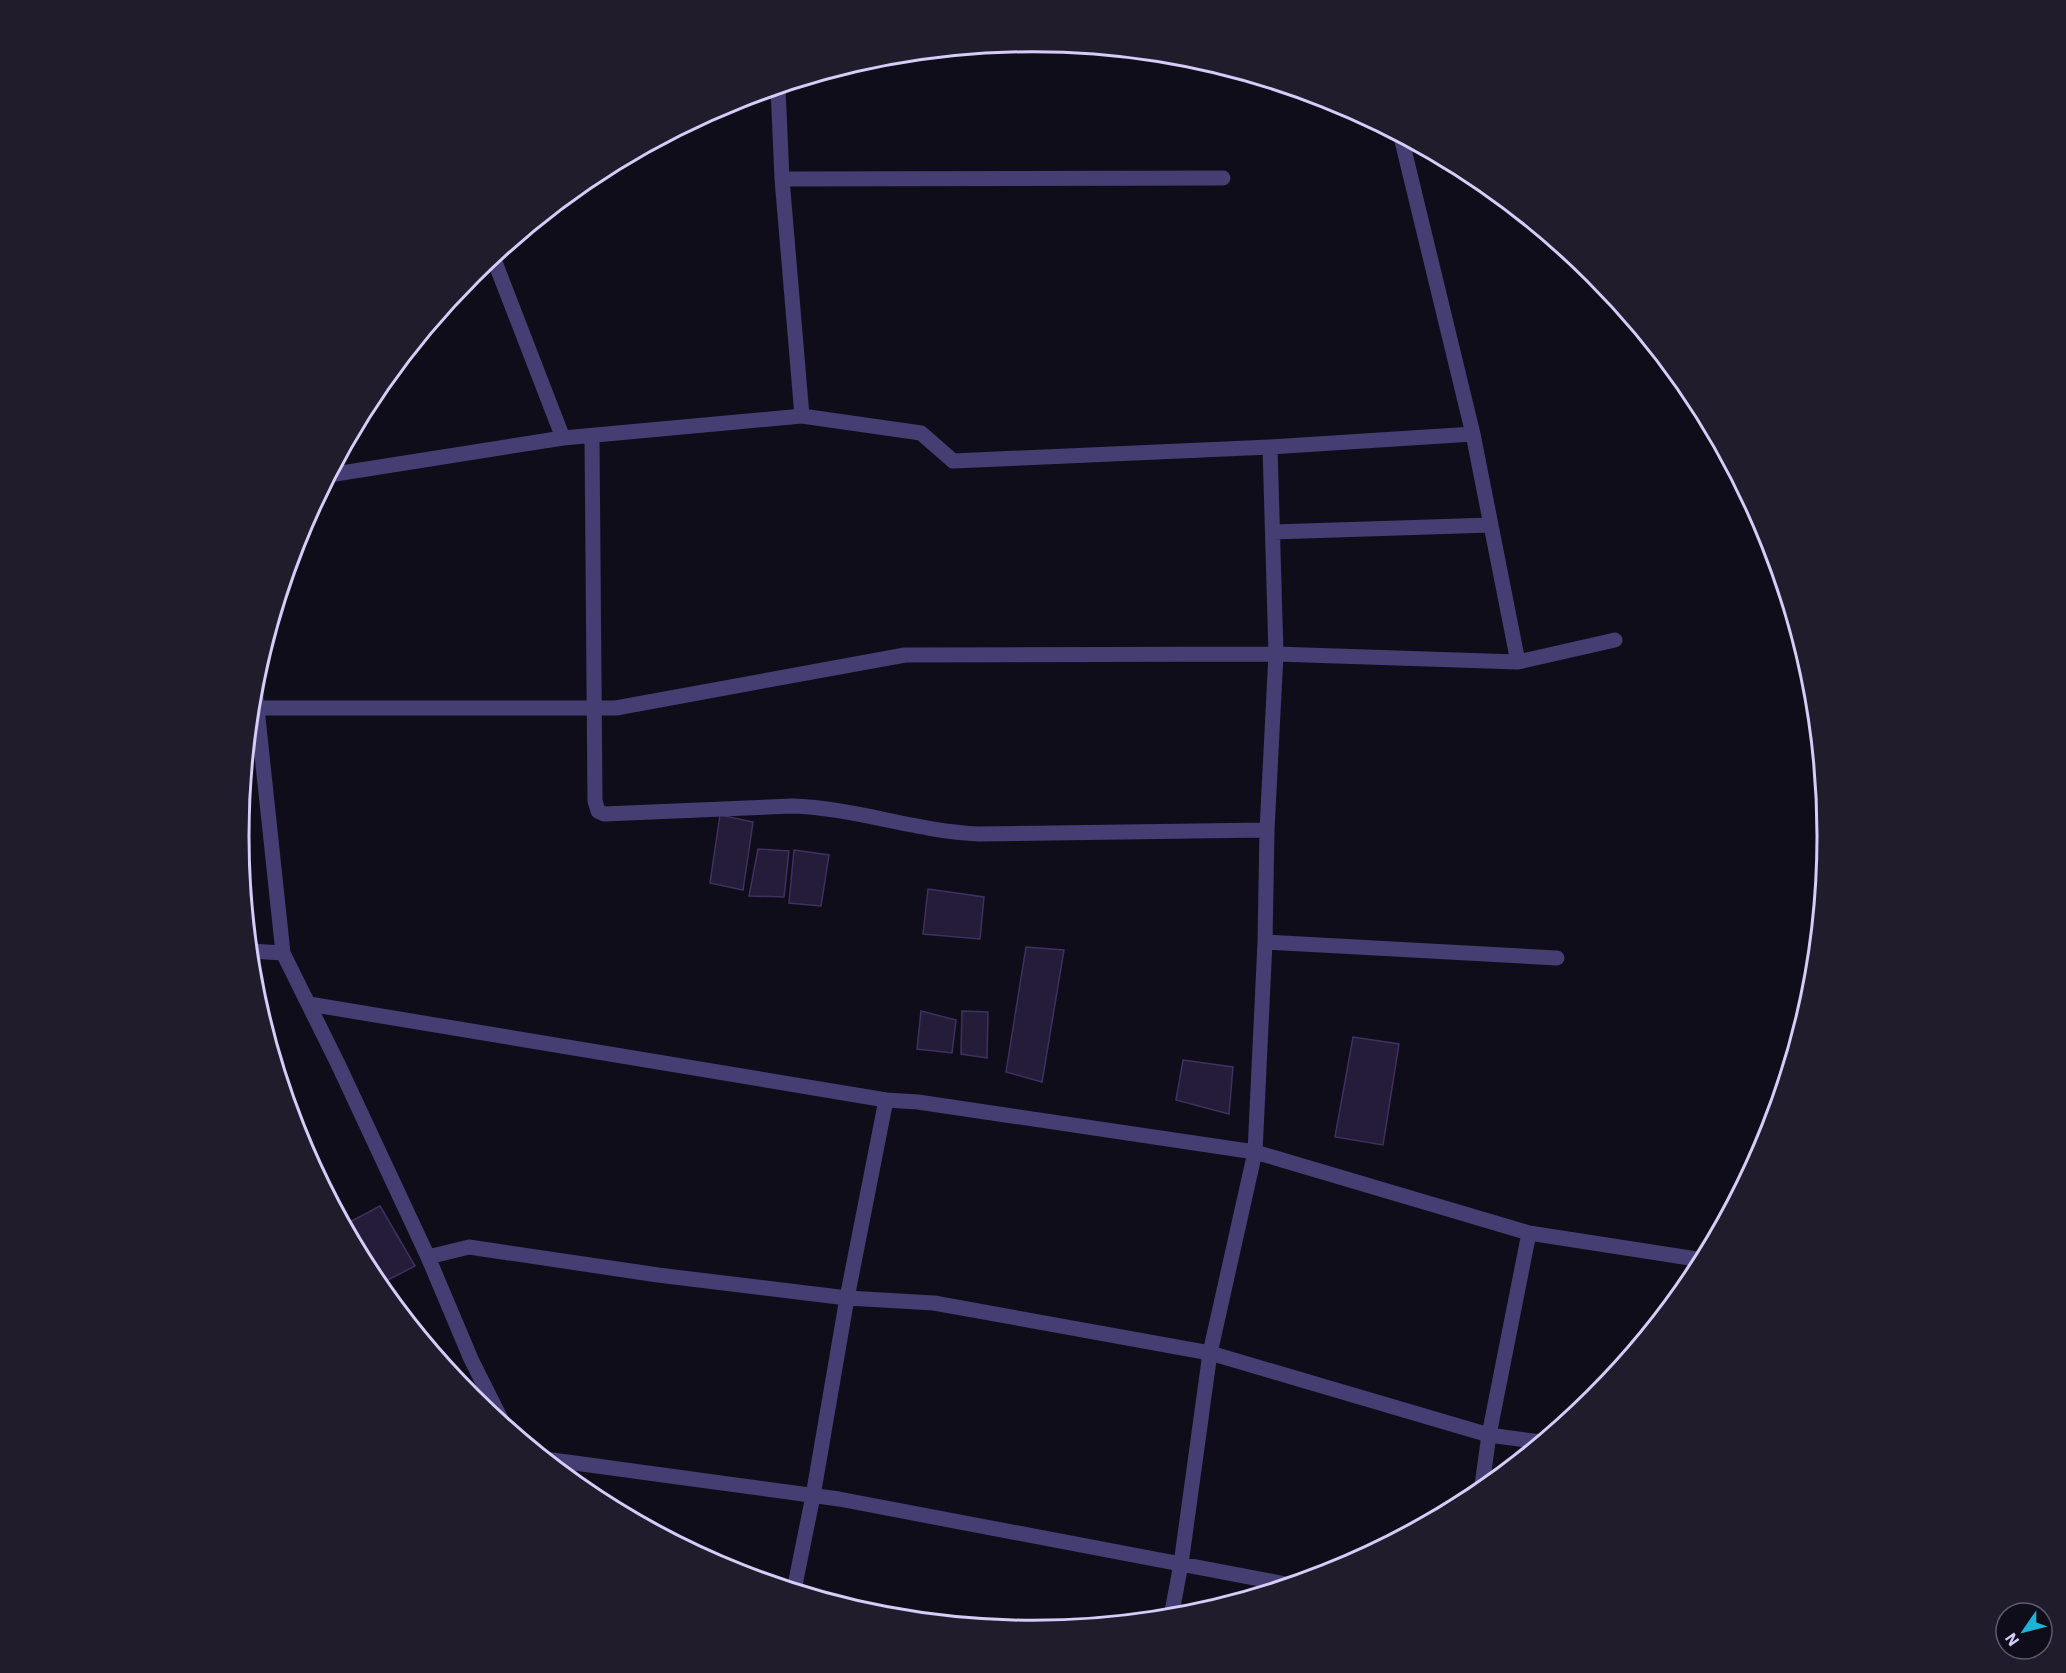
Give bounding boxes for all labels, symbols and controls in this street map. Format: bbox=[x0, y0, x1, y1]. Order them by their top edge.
north arrow bbox=[1994, 1601, 2054, 1661]
text: N bbox=[2000, 1629, 2023, 1650]

